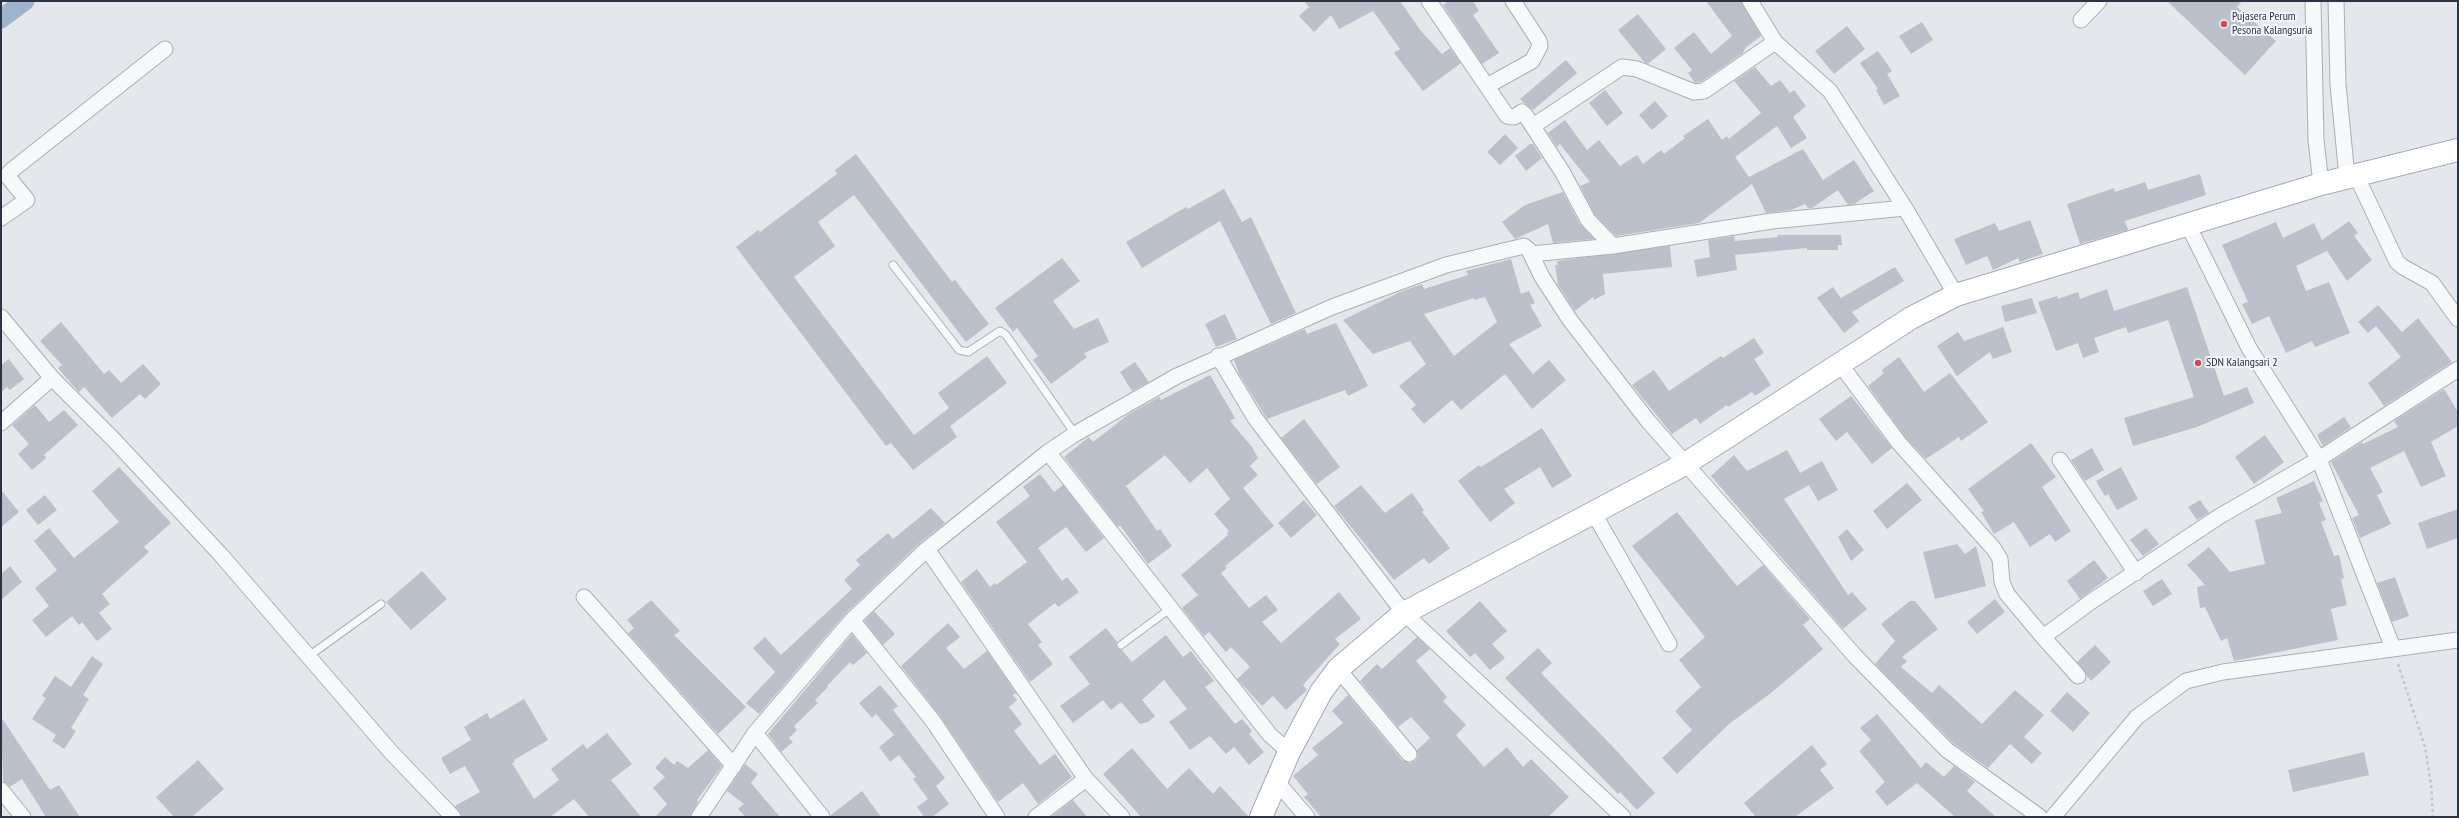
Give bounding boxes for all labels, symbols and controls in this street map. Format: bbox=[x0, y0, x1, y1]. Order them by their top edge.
place label: Pujasera Perum Pesona Kalangsuria bbox=[2232, 10, 2312, 38]
marker: Pujasera Perum Pesona Kalangsuria bbox=[2219, 19, 2229, 29]
place label: SDN Kalangsari 2 bbox=[2206, 356, 2278, 370]
marker: SDN Kalangsari 2 bbox=[2193, 358, 2203, 368]

